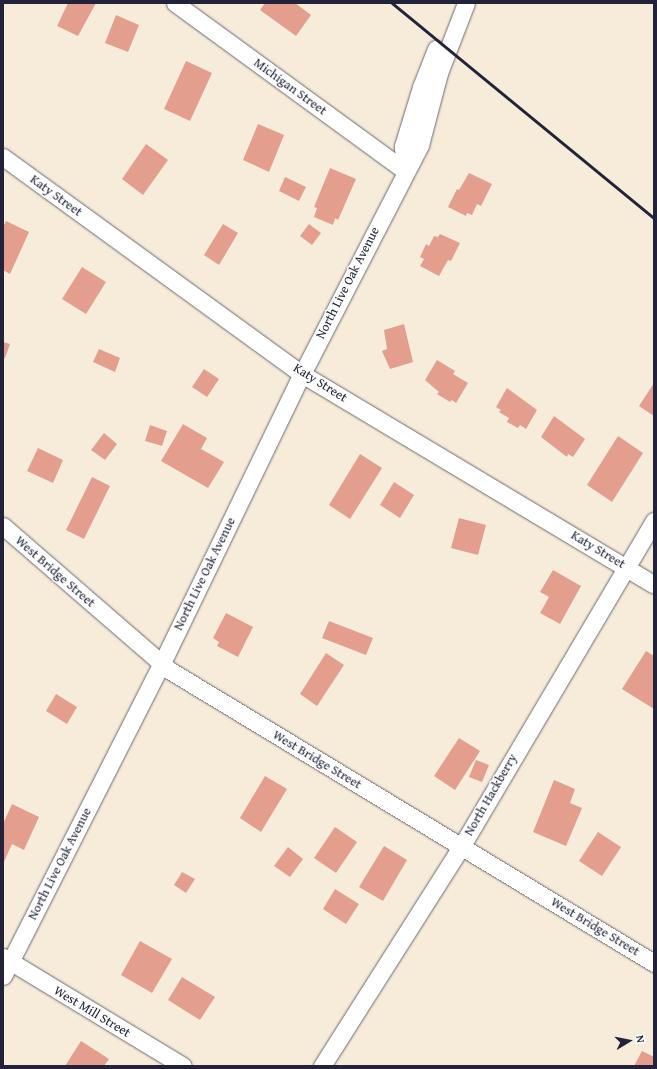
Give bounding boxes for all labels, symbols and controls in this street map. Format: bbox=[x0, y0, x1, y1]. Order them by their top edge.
street label: Michigan Street bbox=[250, 55, 330, 119]
street label: Katy Street bbox=[27, 172, 85, 220]
street label: North Live Oak Avenue bbox=[313, 224, 383, 342]
street label: Katy Street bbox=[290, 360, 350, 406]
street label: North Live Oak Avenue bbox=[171, 515, 239, 633]
street label: Katy Street bbox=[568, 528, 628, 572]
street label: West Bridge Street bbox=[12, 533, 98, 611]
street label: West Bridge Street bbox=[270, 727, 364, 793]
street label: North Hackberry bbox=[461, 751, 521, 839]
street label: North Live Oak Avenue bbox=[25, 805, 95, 923]
street label: West Bridge Street bbox=[548, 894, 642, 960]
street label: West Mill Street bbox=[51, 983, 133, 1041]
north arrow bbox=[609, 1021, 649, 1061]
text: N bbox=[632, 1034, 649, 1044]

